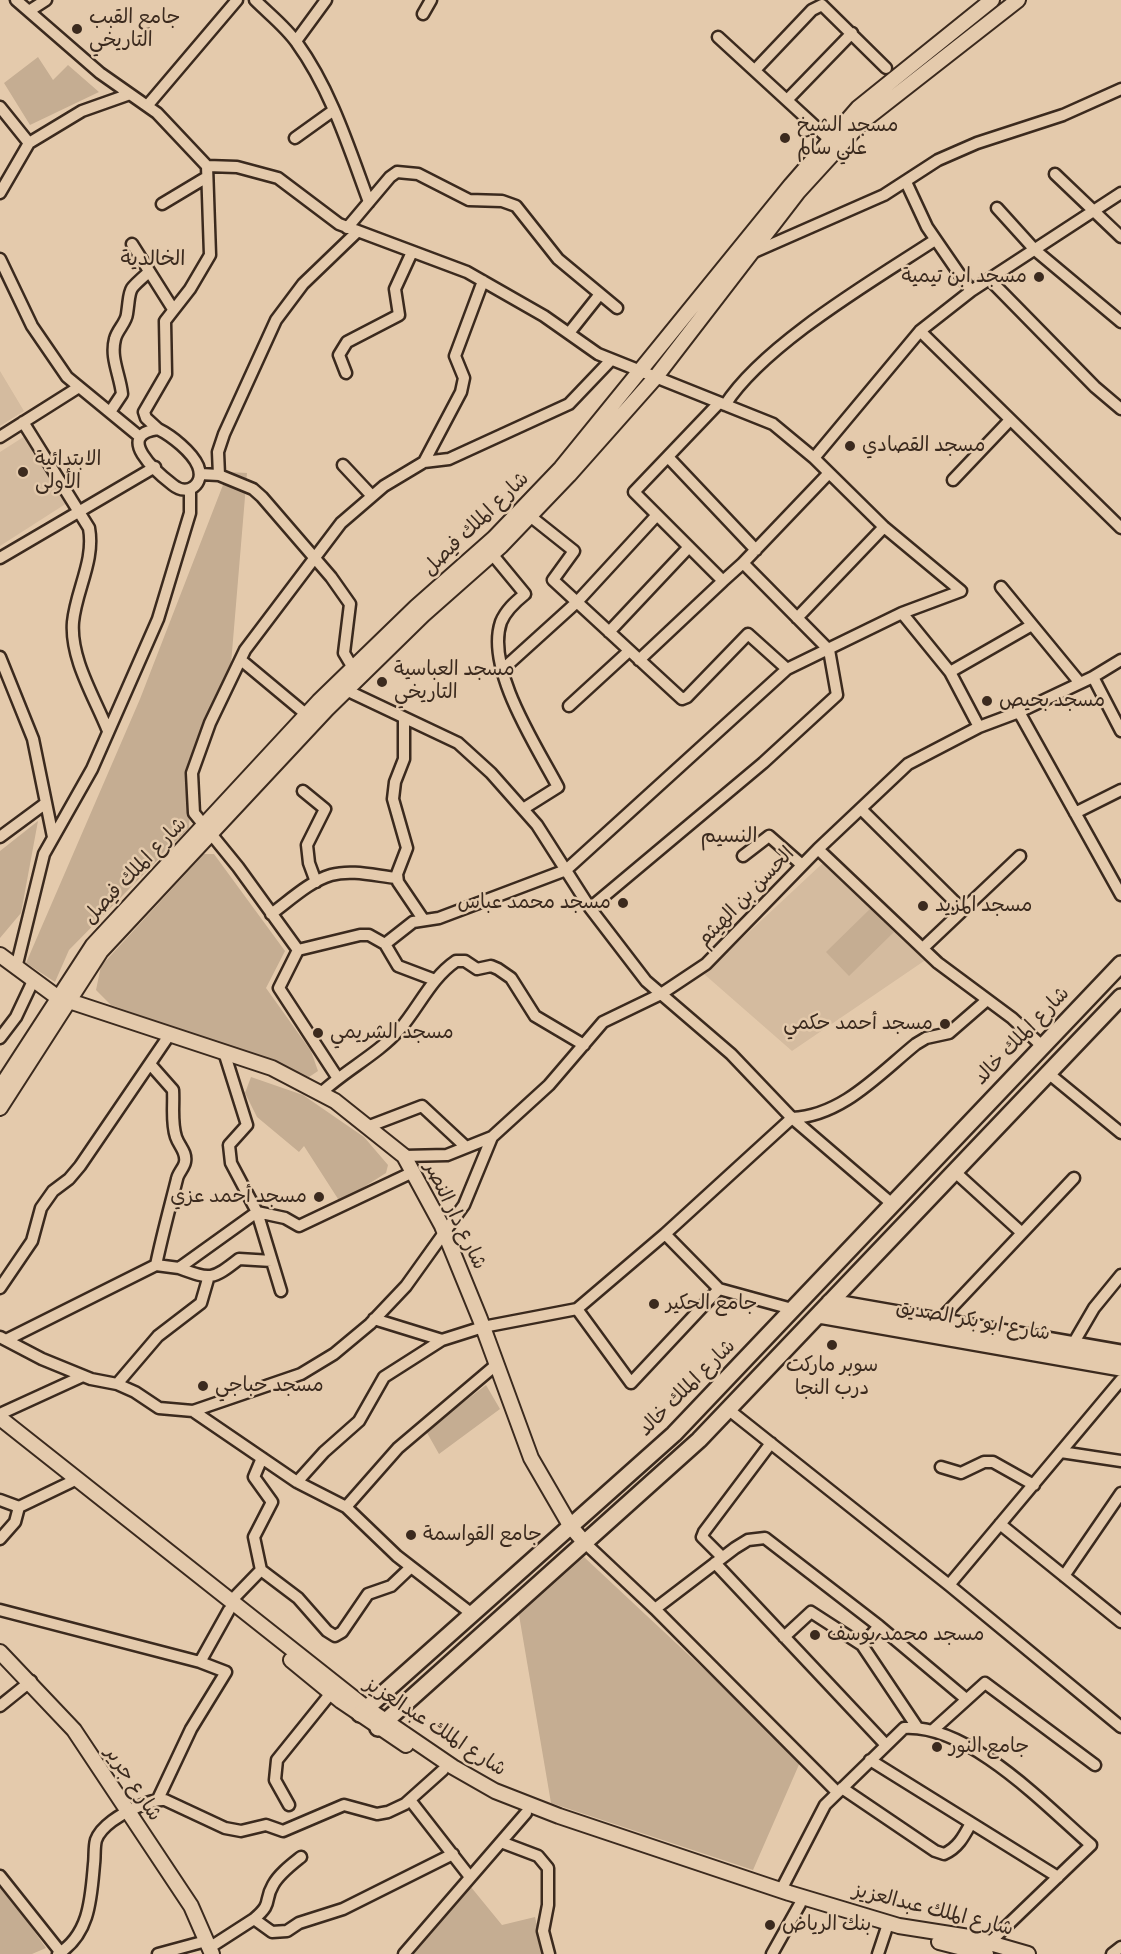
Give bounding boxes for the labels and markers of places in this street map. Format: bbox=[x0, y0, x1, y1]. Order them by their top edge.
place label: جامع القبب التاريخي bbox=[89, 6, 180, 53]
marker: جامع القبب التاريخي bbox=[70, 22, 84, 36]
place label: مسجد الشيخ علي سالم bbox=[797, 114, 898, 161]
marker: مسجد الشيخ علي سالم bbox=[778, 131, 792, 145]
place label: مسجد ابن تيمية bbox=[901, 265, 1027, 289]
marker: مسجد ابن تيمية bbox=[1032, 270, 1046, 284]
place label: مسجد القصادي bbox=[862, 434, 985, 458]
marker: مسجد القصادي bbox=[843, 439, 857, 453]
place label: الابتدائية الأولى bbox=[35, 448, 101, 495]
marker: الابتدائية الأولى bbox=[16, 465, 30, 479]
place label: مسجد العباسية التاريخي bbox=[394, 658, 515, 705]
marker: مسجد العباسية التاريخي bbox=[375, 675, 389, 689]
place label: مسجد بحيص bbox=[999, 689, 1105, 713]
marker: مسجد بحيص bbox=[980, 694, 994, 708]
place label: مسجد محمد عباس bbox=[457, 891, 611, 915]
place label: مسجد المزيد bbox=[935, 894, 1032, 918]
marker: مسجد محمد عباس bbox=[616, 896, 630, 910]
marker: مسجد المزيد bbox=[916, 899, 930, 913]
place label: مسجد أحمد حكمي bbox=[783, 1012, 933, 1036]
marker: مسجد أحمد حكمي bbox=[938, 1017, 952, 1031]
place label: مسجد الشريمي bbox=[330, 1021, 454, 1045]
marker: مسجد الشريمي bbox=[311, 1026, 325, 1040]
place label: مسجد أحمد عزي bbox=[170, 1185, 307, 1209]
marker: مسجد أحمد عزي bbox=[312, 1190, 326, 1204]
place label: جامع الحكير bbox=[666, 1292, 757, 1316]
marker: جامع الحكير bbox=[647, 1297, 661, 1311]
marker: سوبر ماركت درب النجا bbox=[825, 1338, 839, 1352]
place label: سوبر ماركت درب النجا bbox=[786, 1354, 878, 1401]
place label: مسجد حباجي bbox=[215, 1374, 324, 1398]
marker: مسجد حباجي bbox=[196, 1379, 210, 1393]
place label: جامع القواسمة bbox=[423, 1523, 542, 1547]
marker: جامع القواسمة bbox=[404, 1528, 418, 1542]
place label: مسجد محمد يوسف bbox=[827, 1623, 984, 1647]
marker: مسجد محمد يوسف bbox=[808, 1628, 822, 1642]
place label: جامع النور bbox=[949, 1735, 1029, 1759]
marker: جامع النور bbox=[930, 1740, 944, 1754]
place label: بنك الرياض bbox=[782, 1913, 871, 1937]
marker: بنك الرياض bbox=[763, 1918, 777, 1932]

